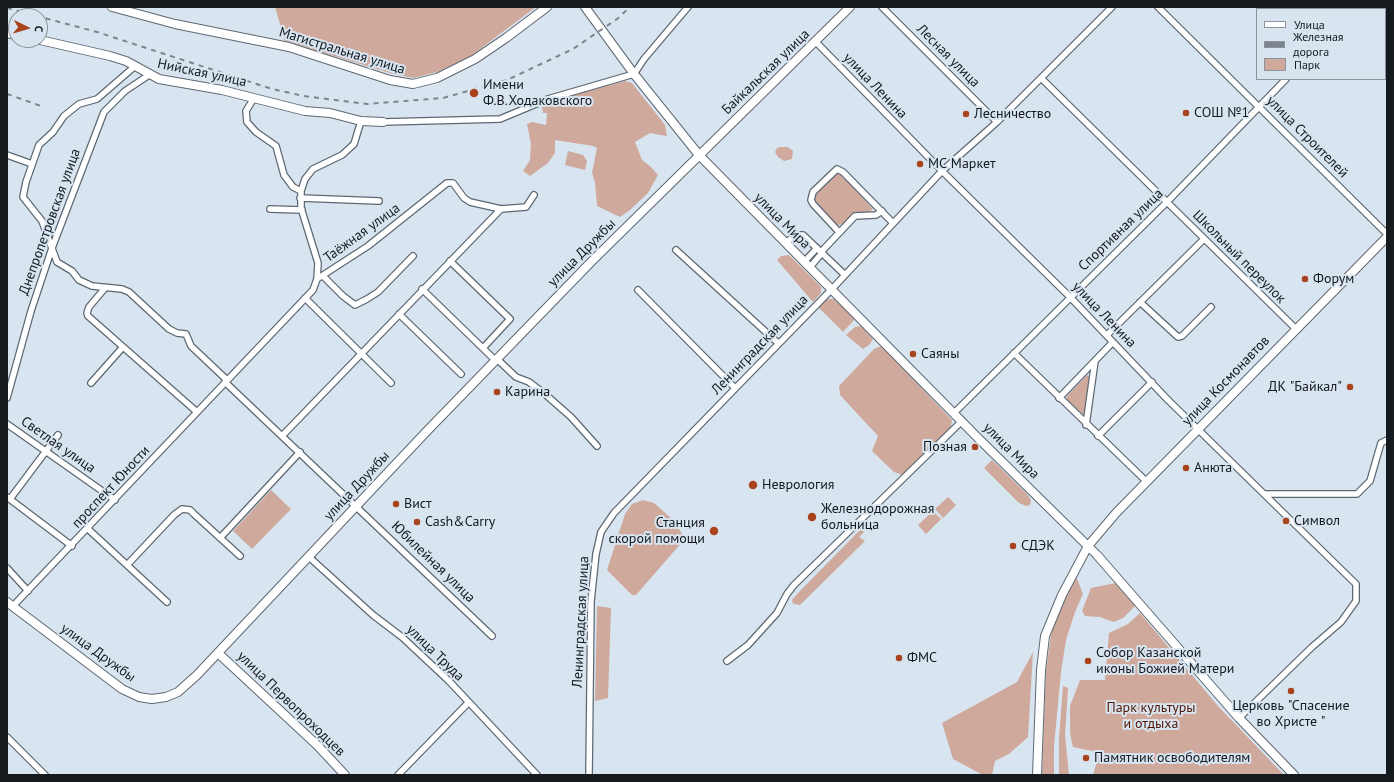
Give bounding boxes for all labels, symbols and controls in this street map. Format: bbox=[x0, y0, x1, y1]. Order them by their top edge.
north arrow bbox=[8, 8, 48, 48]
legend bbox=[1256, 8, 1386, 80]
text: Улица bbox=[1294, 17, 1325, 32]
street label: Лесная улица bbox=[913, 21, 983, 91]
street label: Магистральная улица bbox=[277, 24, 407, 78]
text: С bbox=[32, 25, 46, 33]
street label: Байкальская улица bbox=[719, 26, 813, 118]
text: Железная дорога bbox=[1293, 29, 1344, 59]
street label: улица Ленина bbox=[839, 50, 911, 122]
street label: Нийская улица bbox=[156, 55, 248, 91]
text: Парк bbox=[1294, 57, 1320, 72]
place label: Имени Ф.В.Ходаковского bbox=[483, 77, 592, 110]
marker: Имени Ф.В.Ходаковского bbox=[468, 87, 480, 99]
street label: улица Строителей bbox=[1263, 93, 1351, 181]
place label: СОШ №1 bbox=[1194, 105, 1249, 121]
place label: Лесничество bbox=[974, 106, 1051, 122]
marker: СОШ №1 bbox=[1181, 108, 1191, 118]
marker: Лесничество bbox=[961, 109, 971, 119]
street label: Днепропетровская улица bbox=[16, 146, 84, 298]
place label: МС Маркет bbox=[928, 156, 996, 172]
marker: МС Маркет bbox=[915, 159, 925, 169]
street label: Спортивная улица bbox=[1075, 185, 1167, 275]
street label: улица Мира bbox=[750, 189, 814, 253]
street label: Таёжная улица bbox=[321, 200, 403, 266]
street label: Школьный переулок bbox=[1189, 207, 1289, 307]
street label: улица Дружбы bbox=[545, 216, 619, 290]
place label: Форум bbox=[1313, 271, 1354, 287]
marker: Форум bbox=[1300, 274, 1310, 284]
street label: улица Ленина bbox=[1068, 279, 1140, 351]
street label: Ленинградская улица bbox=[708, 292, 812, 398]
street label: улица Космонавтов bbox=[1179, 332, 1273, 430]
place label: Саяны bbox=[921, 346, 959, 362]
marker: Саяны bbox=[908, 349, 918, 359]
place label: ДК "Байкал" bbox=[1268, 379, 1342, 395]
marker: ДК "Байкал" bbox=[1345, 382, 1355, 392]
place label: Карина bbox=[505, 384, 550, 400]
marker: Карина bbox=[492, 387, 502, 397]
street label: Светлая улица bbox=[17, 413, 99, 477]
street label: улица Мира bbox=[979, 419, 1043, 483]
place label: Позная bbox=[923, 439, 967, 455]
street label: проспект Юности bbox=[69, 442, 153, 532]
marker: Позная bbox=[970, 442, 980, 452]
street label: улица Дружбы bbox=[321, 448, 393, 524]
place label: Анюта bbox=[1194, 460, 1232, 476]
marker: Анюта bbox=[1181, 463, 1191, 473]
place label: Неврология bbox=[762, 477, 835, 493]
marker: Неврология bbox=[747, 479, 759, 491]
place label: Вист bbox=[404, 496, 431, 512]
marker: Вист bbox=[391, 499, 401, 509]
place label: Железнодорожная больница bbox=[821, 501, 934, 534]
marker: Железнодорожная больница bbox=[806, 511, 818, 523]
place label: Символ bbox=[1294, 513, 1340, 529]
place label: Cash&Carry bbox=[425, 514, 495, 530]
place label: Станция скорой помощи bbox=[608, 515, 705, 548]
marker: Символ bbox=[1281, 516, 1291, 526]
marker: Cash&Carry bbox=[412, 517, 422, 527]
street label: Юбилейная улица bbox=[388, 518, 478, 606]
marker: Станция скорой помощи bbox=[708, 525, 720, 537]
place label: СДЭК bbox=[1021, 538, 1055, 554]
marker: СДЭК bbox=[1008, 541, 1018, 551]
street label: Ленинградская улица bbox=[569, 556, 593, 688]
street label: улица Дружбы bbox=[57, 620, 139, 686]
street label: улица Труда bbox=[403, 621, 467, 685]
place label: Собор Казанской иконы Божией Матери bbox=[1096, 645, 1234, 678]
street label: улица Первопроходцев bbox=[233, 648, 349, 760]
place label: ФМС bbox=[907, 650, 937, 666]
marker: ФМС bbox=[894, 653, 904, 663]
marker: Собор Казанской иконы Божией Матери bbox=[1083, 656, 1093, 666]
marker: Церковь "Спасение во Христе " bbox=[1286, 686, 1296, 696]
place label: Церковь "Спасение во Христе " bbox=[1232, 698, 1350, 730]
park label: Парк культуры и отдыха bbox=[1106, 700, 1196, 732]
place label: Памятник освободителям bbox=[1094, 750, 1250, 766]
marker: Памятник освободителям bbox=[1081, 753, 1091, 763]

